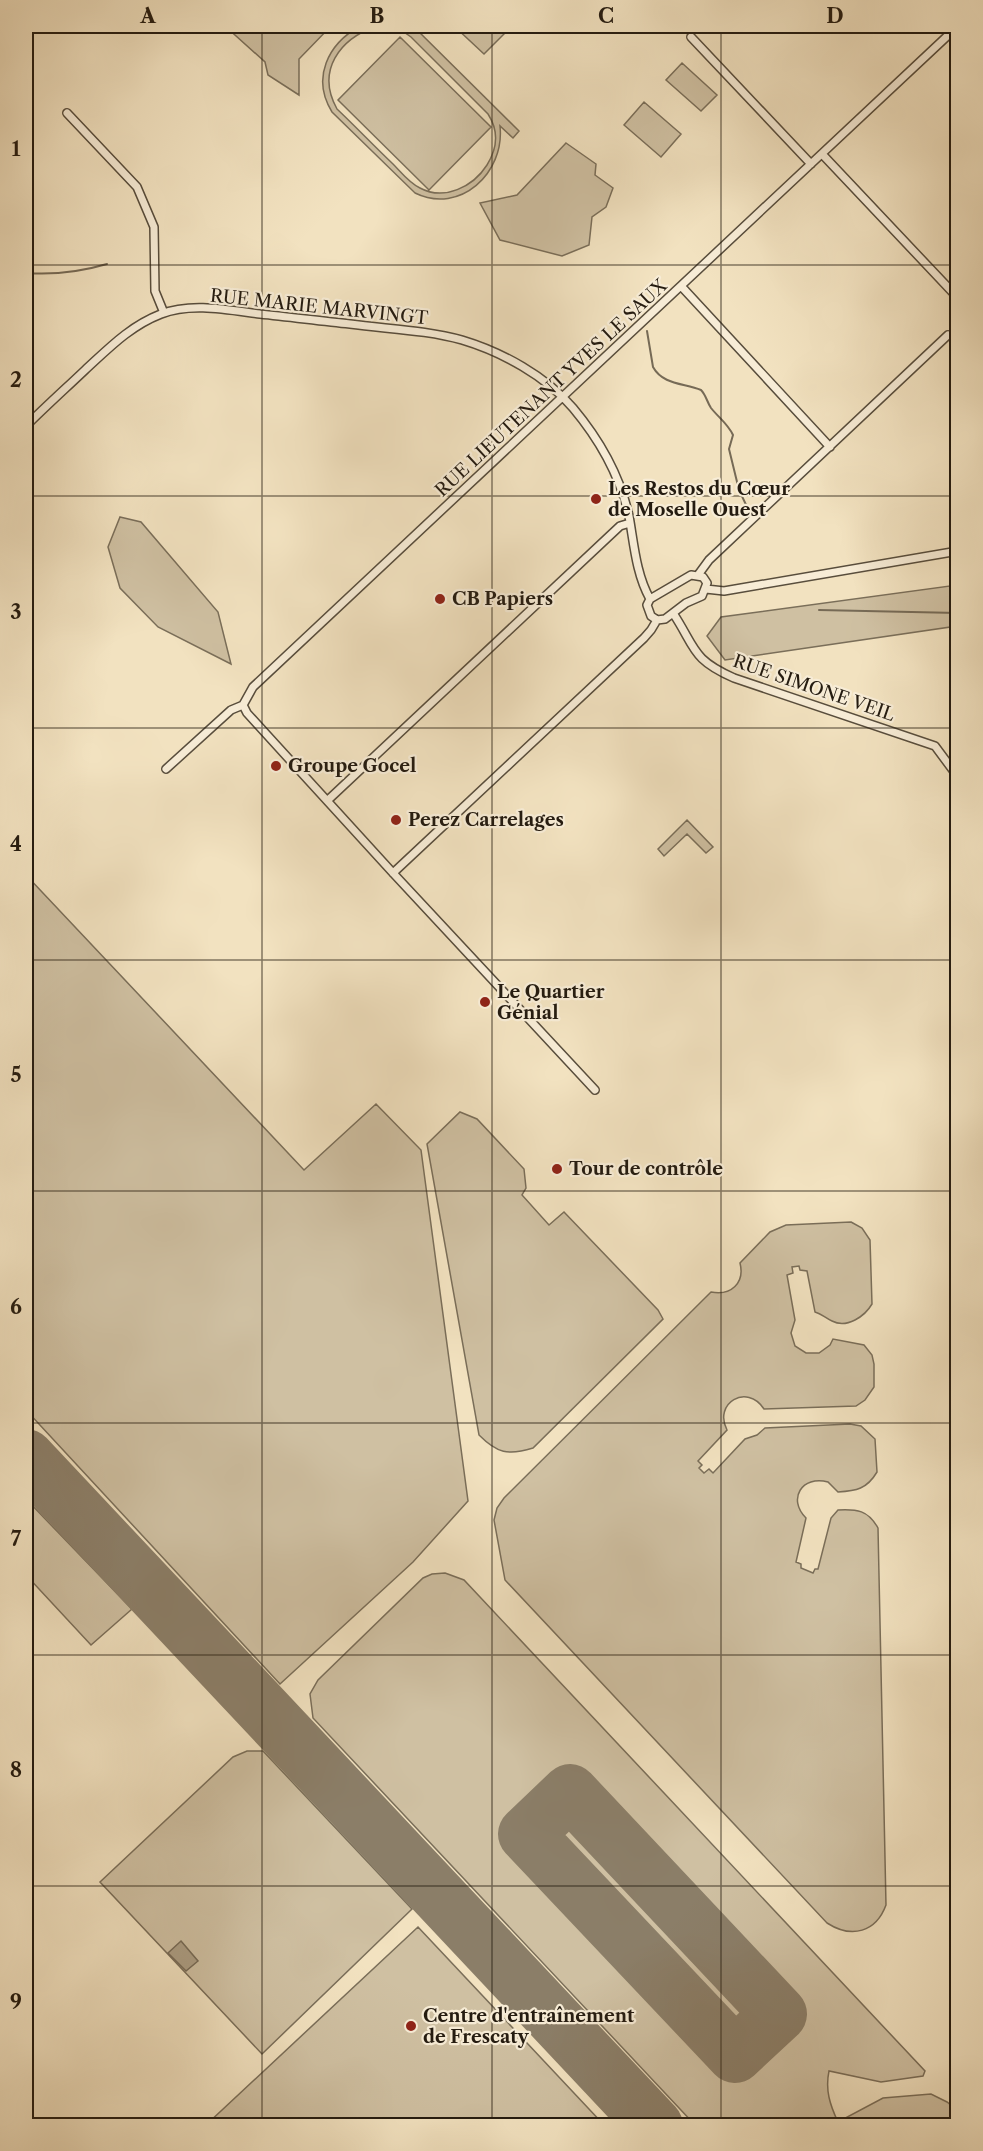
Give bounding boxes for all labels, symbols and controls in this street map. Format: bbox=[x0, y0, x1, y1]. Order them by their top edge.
text: A bbox=[139, 4, 156, 28]
text: B bbox=[370, 4, 385, 28]
text: C bbox=[598, 4, 614, 28]
text: D bbox=[826, 4, 844, 28]
text: 1 bbox=[12, 137, 21, 161]
street label: RUE LIEUTENANT YVES LE SAUX bbox=[431, 274, 672, 501]
street label: RUE MARIE MARVINGT bbox=[209, 285, 430, 329]
text: 2 bbox=[10, 368, 22, 392]
place label: Les Restos du Cœur de Moselle Ouest bbox=[608, 478, 790, 521]
marker: Les Restos du Cœur de Moselle Ouest bbox=[589, 492, 603, 506]
place label: CB Papiers bbox=[452, 588, 553, 610]
marker: CB Papiers bbox=[433, 592, 447, 606]
text: 3 bbox=[10, 600, 22, 624]
street label: RUE SIMONE VEIL bbox=[730, 650, 898, 726]
place label: Groupe Gocel bbox=[288, 755, 416, 777]
marker: Groupe Gocel bbox=[269, 759, 283, 773]
place label: Perez Carrelages bbox=[408, 809, 564, 831]
marker: Perez Carrelages bbox=[389, 813, 403, 827]
text: 4 bbox=[10, 832, 22, 856]
place label: Le Quartier Génial bbox=[497, 981, 605, 1024]
marker: Le Quartier Génial bbox=[478, 995, 492, 1009]
text: 5 bbox=[10, 1063, 22, 1087]
place label: Tour de contrôle bbox=[569, 1158, 723, 1180]
marker: Tour de contrôle bbox=[550, 1162, 564, 1176]
text: 6 bbox=[10, 1295, 22, 1319]
text: 7 bbox=[11, 1527, 22, 1551]
text: 8 bbox=[10, 1758, 22, 1782]
text: 9 bbox=[10, 1990, 22, 2014]
place label: Centre d'entraînement de Frescaty bbox=[423, 2005, 635, 2048]
marker: Centre d'entraînement de Frescaty bbox=[404, 2019, 418, 2033]

